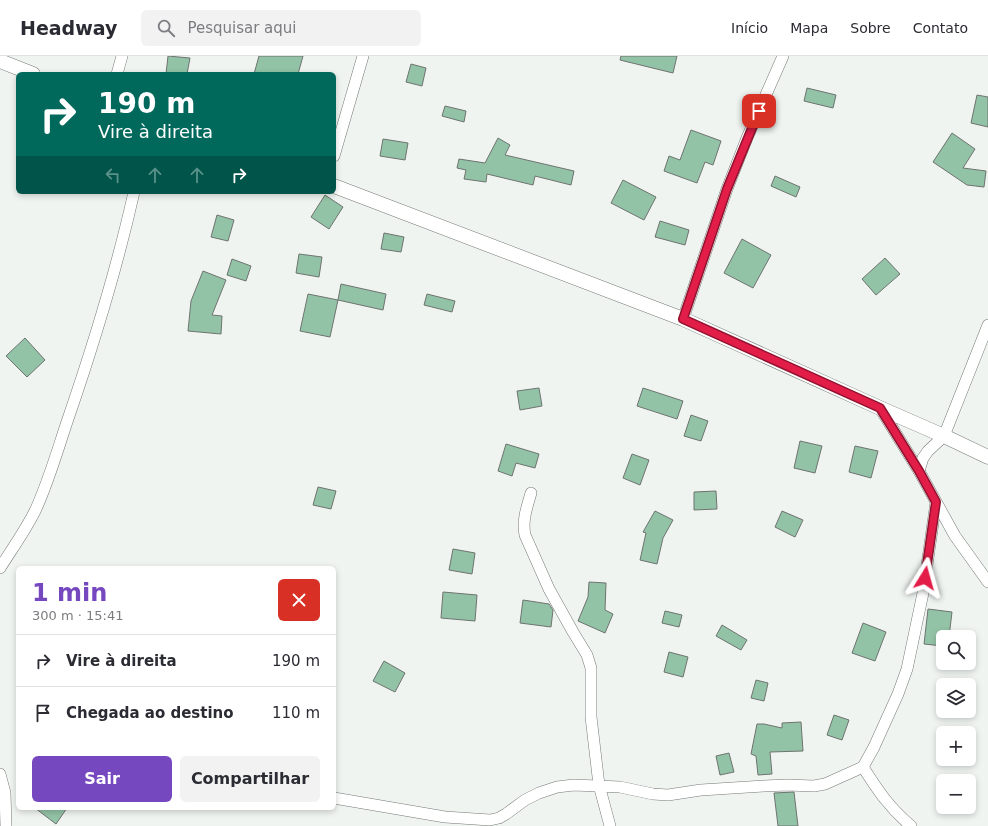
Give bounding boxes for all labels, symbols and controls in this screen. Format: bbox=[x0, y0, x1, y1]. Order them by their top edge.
search box bbox=[141, 10, 421, 46]
text: Headway bbox=[20, 17, 117, 39]
icon: search bbox=[155, 17, 177, 39]
text: Pesquisar aqui bbox=[187, 19, 296, 37]
text: Início bbox=[731, 20, 768, 36]
text: Mapa bbox=[790, 20, 828, 36]
text: Sobre bbox=[850, 20, 891, 36]
text: Contato bbox=[913, 20, 968, 36]
text: 190 m bbox=[98, 87, 195, 120]
icon: right bbox=[32, 88, 84, 140]
pin bbox=[742, 94, 776, 128]
icon: arrive bbox=[748, 100, 770, 122]
text: Vire à direita bbox=[98, 121, 213, 142]
icon: left bbox=[102, 164, 124, 186]
icon: ahead bbox=[144, 164, 166, 186]
icon: ahead bbox=[186, 164, 208, 186]
icon: right bbox=[228, 164, 250, 186]
position arrow bbox=[904, 557, 946, 599]
text: 1 min bbox=[32, 579, 107, 607]
button: close bbox=[278, 579, 320, 621]
text: 300 m · 15:41 bbox=[32, 608, 123, 623]
map controls bbox=[936, 630, 976, 814]
button: search bbox=[936, 630, 976, 670]
icon: right bbox=[32, 650, 54, 672]
text: Vire à direita bbox=[66, 652, 177, 670]
text: 190 m bbox=[272, 652, 320, 670]
button: layers bbox=[936, 678, 976, 718]
icon: arrive bbox=[32, 702, 54, 724]
text: Chegada ao destino bbox=[66, 704, 234, 722]
text: 110 m bbox=[272, 704, 320, 722]
button: + bbox=[936, 726, 976, 766]
button: Sair bbox=[32, 756, 172, 802]
button: Compartilhar bbox=[180, 756, 320, 802]
button: − bbox=[936, 774, 976, 814]

